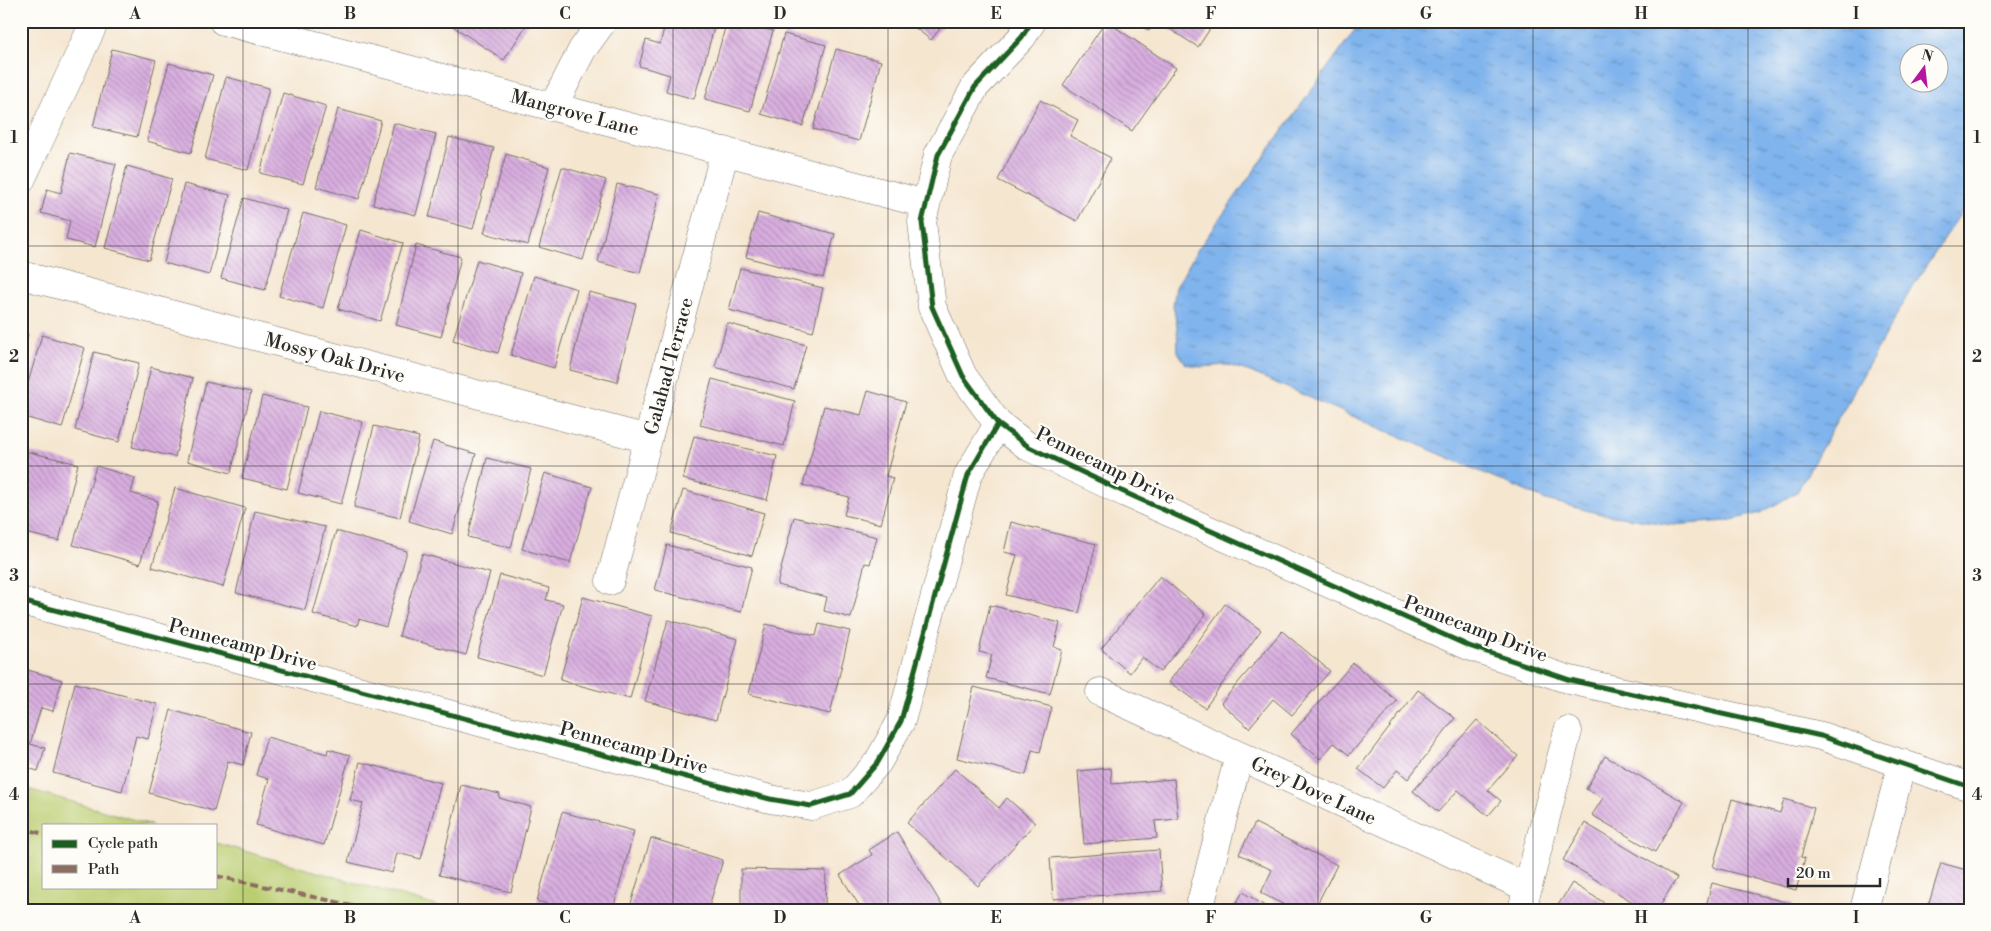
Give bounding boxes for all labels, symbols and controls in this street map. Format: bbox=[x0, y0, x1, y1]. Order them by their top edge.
text: A bbox=[128, 4, 141, 24]
text: B bbox=[344, 4, 356, 24]
text: C bbox=[559, 4, 571, 24]
text: D bbox=[774, 4, 787, 24]
text: E bbox=[990, 4, 1002, 24]
text: F bbox=[1205, 4, 1217, 24]
text: G bbox=[1420, 4, 1433, 24]
text: H bbox=[1634, 4, 1648, 24]
text: I bbox=[1853, 4, 1859, 24]
north arrow bbox=[1898, 42, 1948, 92]
text: N bbox=[1919, 46, 1935, 67]
street label: Mangrove Lane bbox=[508, 84, 642, 142]
text: 1 bbox=[10, 128, 18, 148]
text: 1 bbox=[1973, 128, 1981, 148]
street label: Galahad Terrace bbox=[639, 295, 699, 438]
street label: Mossy Oak Drive bbox=[262, 328, 408, 388]
text: 2 bbox=[9, 347, 19, 367]
text: 2 bbox=[1972, 347, 1982, 367]
street label: Pennecamp Drive bbox=[1032, 422, 1179, 510]
text: 3 bbox=[9, 566, 19, 586]
text: 3 bbox=[1972, 566, 1982, 586]
street label: Pennecamp Drive bbox=[1400, 590, 1551, 667]
street label: Pennecamp Drive bbox=[166, 614, 320, 676]
street label: Pennecamp Drive bbox=[557, 717, 711, 779]
street label: Grey Dove Lane bbox=[1247, 751, 1380, 830]
text: 4 bbox=[9, 785, 20, 805]
text: 4 bbox=[1972, 785, 1983, 805]
legend bbox=[42, 824, 218, 888]
text: Cycle path bbox=[88, 834, 158, 853]
scale bar bbox=[1788, 856, 1881, 888]
text: Path bbox=[88, 860, 120, 879]
text: 20 m bbox=[1796, 864, 1831, 883]
text: A bbox=[128, 908, 141, 928]
text: B bbox=[344, 908, 356, 928]
text: C bbox=[559, 908, 571, 928]
text: D bbox=[774, 908, 787, 928]
text: E bbox=[990, 908, 1002, 928]
text: F bbox=[1205, 908, 1217, 928]
text: G bbox=[1420, 908, 1433, 928]
text: H bbox=[1634, 908, 1648, 928]
text: I bbox=[1853, 908, 1859, 928]

